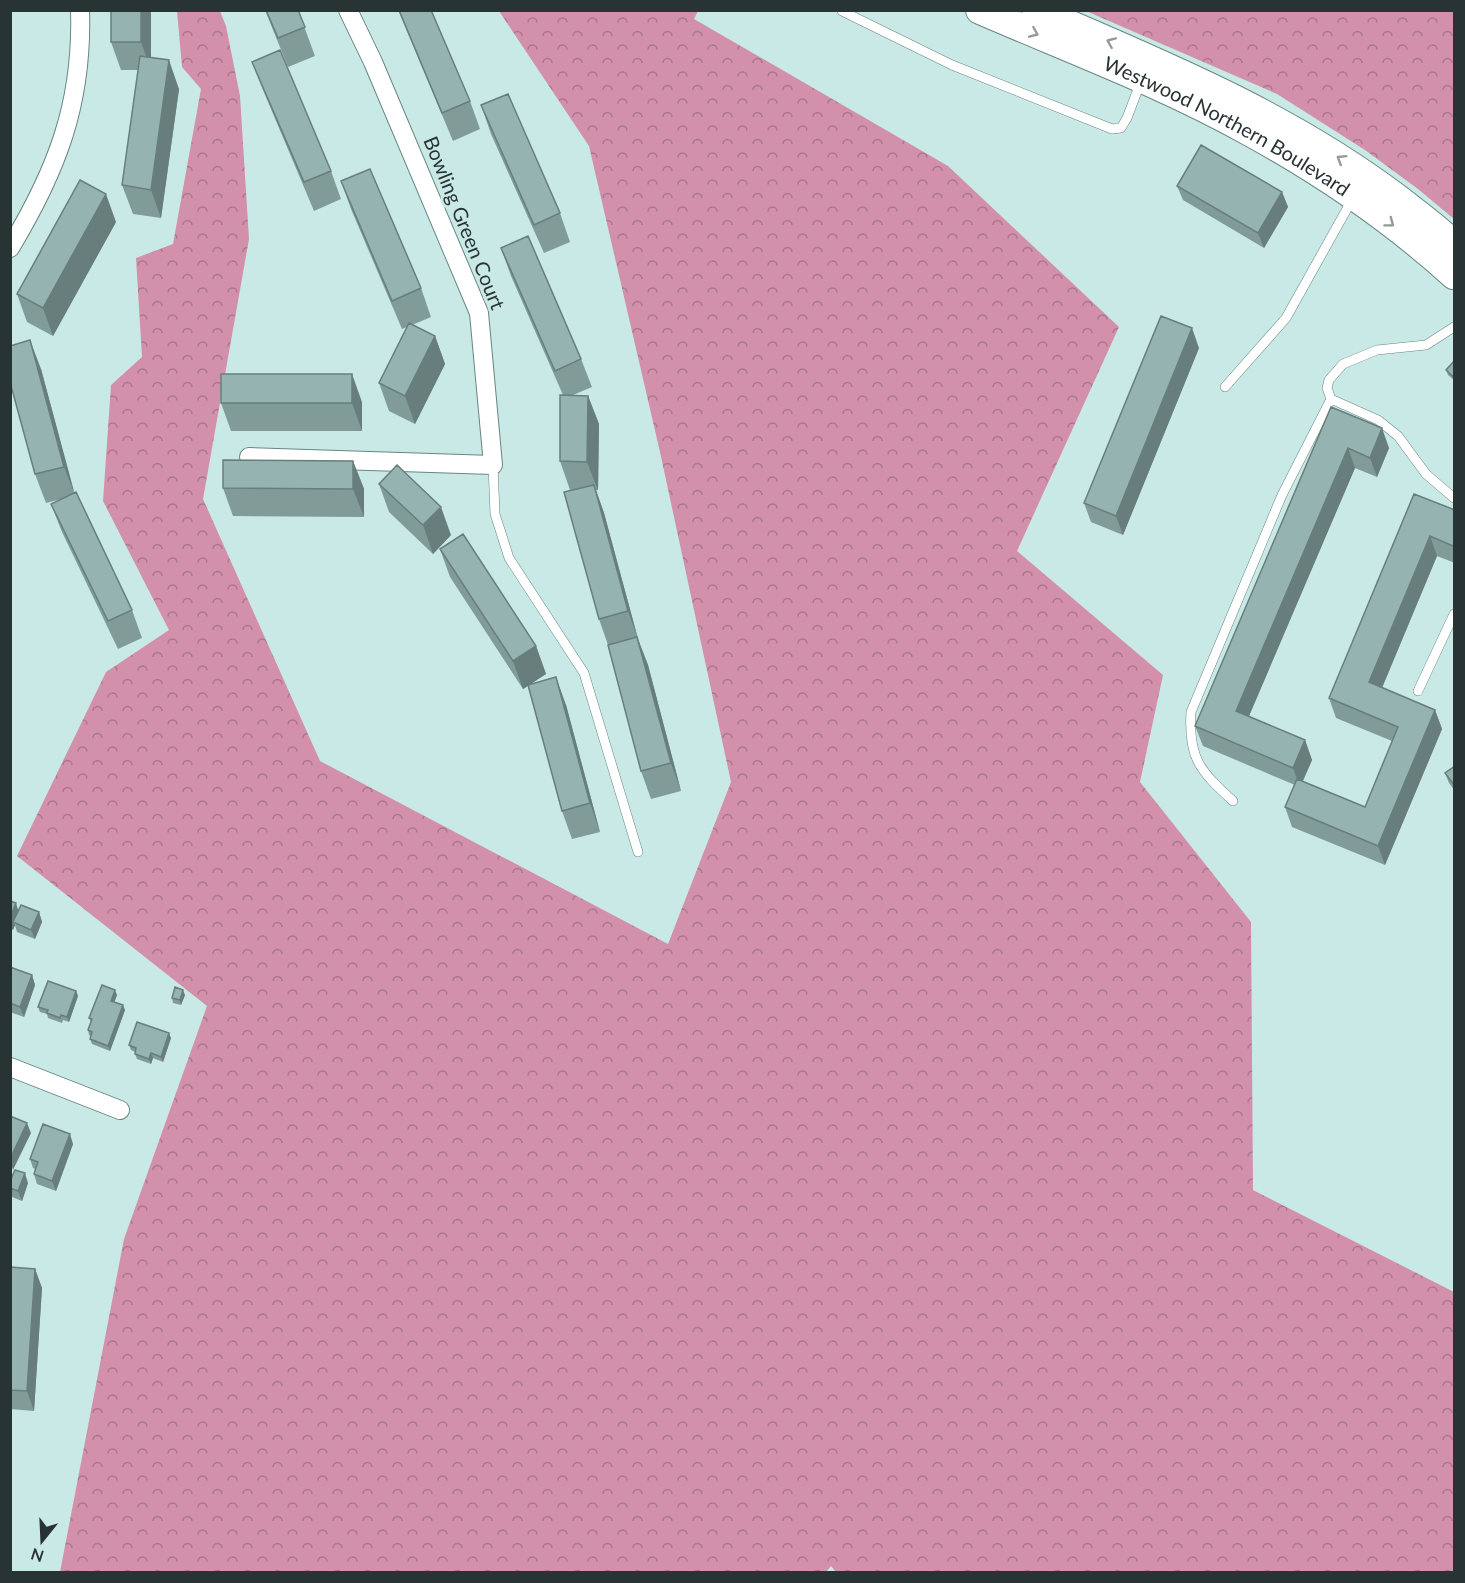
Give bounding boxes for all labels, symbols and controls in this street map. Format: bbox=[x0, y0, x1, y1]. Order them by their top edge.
one-way arrow bbox=[1027, 26, 1038, 38]
one-way arrow bbox=[1107, 37, 1118, 49]
street label: Westwood Northern Boulevard bbox=[1100, 51, 1355, 201]
street label: Bowling Green Court bbox=[419, 133, 511, 313]
one-way arrow bbox=[1337, 154, 1347, 166]
one-way arrow bbox=[1383, 215, 1394, 226]
north arrow bbox=[12, 1511, 72, 1571]
text: N bbox=[28, 1545, 46, 1567]

